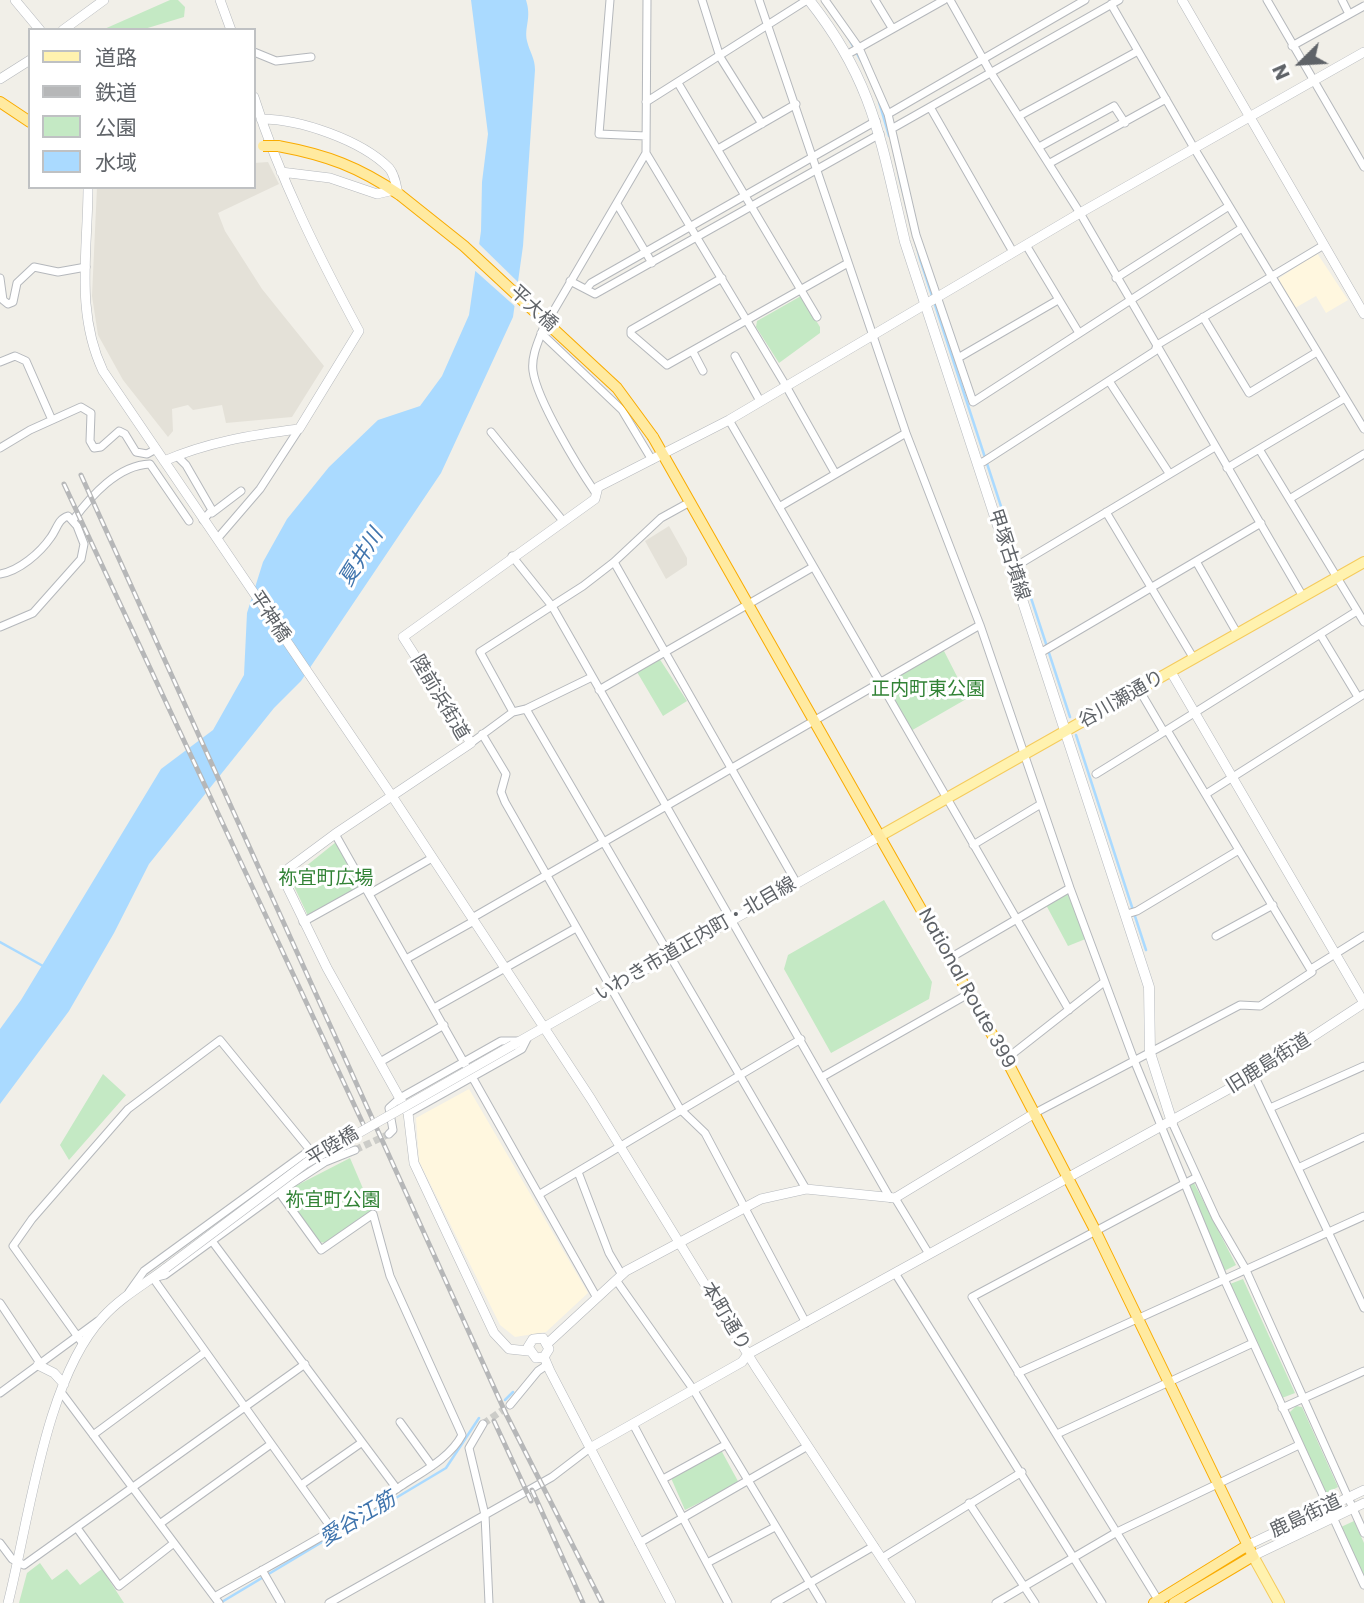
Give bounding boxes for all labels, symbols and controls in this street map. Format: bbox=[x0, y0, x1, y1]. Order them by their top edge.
legend bbox=[28, 28, 256, 189]
north arrow bbox=[1266, 28, 1336, 98]
text: 道路 bbox=[95, 43, 137, 72]
text: N bbox=[1266, 60, 1297, 84]
text: 鉄道 bbox=[95, 78, 137, 107]
text: 公園 bbox=[95, 113, 137, 142]
text: 水域 bbox=[95, 148, 137, 177]
street label: 平大橋 bbox=[504, 281, 562, 337]
street label: 甲塚古墳線 bbox=[982, 506, 1034, 604]
water label: 夏井川 bbox=[335, 525, 389, 591]
street label: 平神橋 bbox=[244, 587, 294, 647]
street label: 陸前浜街道 bbox=[405, 651, 473, 745]
street label: 谷川瀬通り bbox=[1075, 666, 1169, 734]
park label: 正内町東公園 bbox=[871, 679, 985, 701]
park label: 祢宜町広場 bbox=[279, 868, 373, 890]
street label: いわき市道正内町・北目線 bbox=[592, 873, 800, 1007]
street label: National Route 399 bbox=[913, 905, 1019, 1073]
street label: 旧鹿島街道 bbox=[1223, 1029, 1315, 1099]
street label: 平陸橋 bbox=[303, 1123, 363, 1171]
park label: 祢宜町公園 bbox=[286, 1190, 380, 1212]
street label: 本町通り bbox=[696, 1279, 754, 1355]
water label: 愛谷江筋 bbox=[316, 1488, 400, 1552]
street label: 鹿島街道 bbox=[1267, 1491, 1345, 1543]

